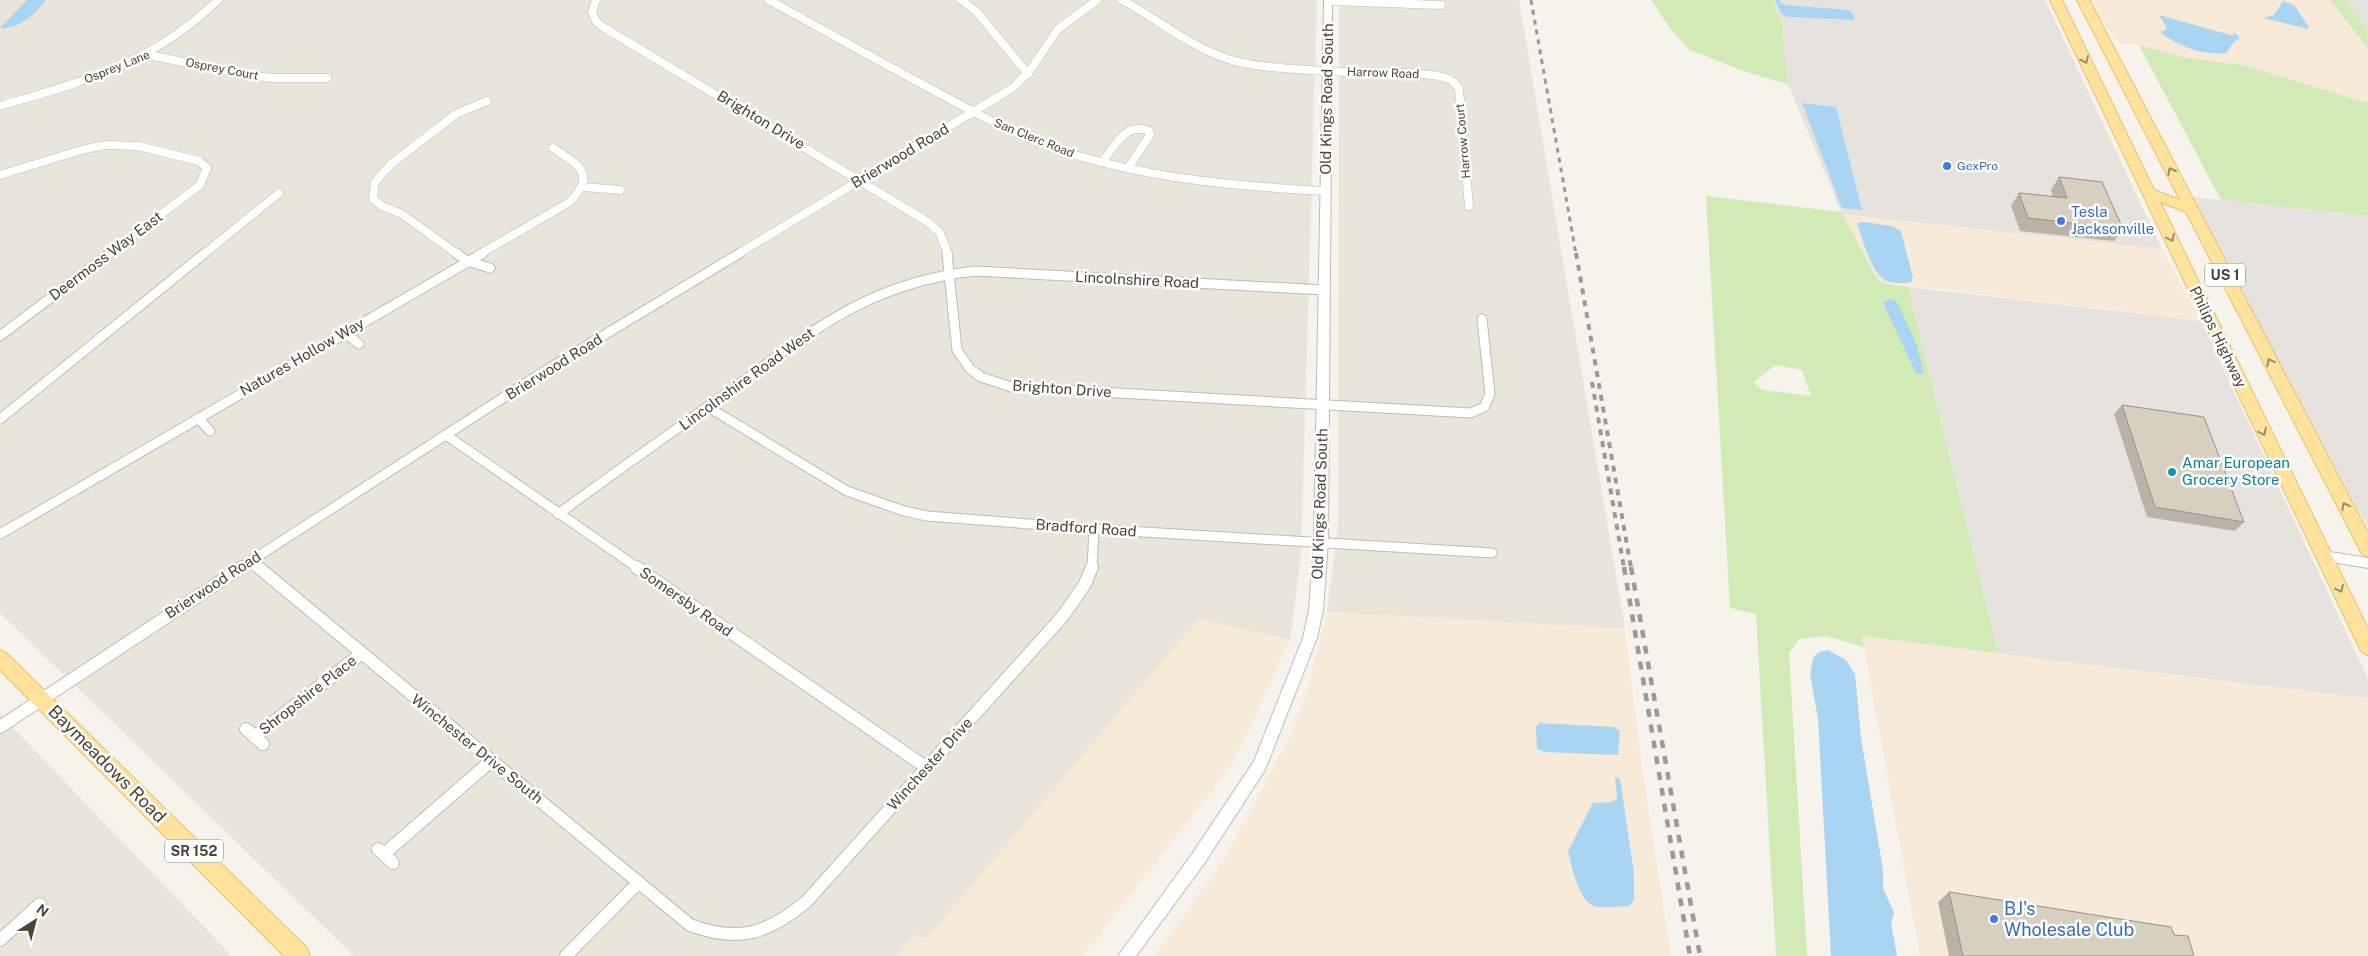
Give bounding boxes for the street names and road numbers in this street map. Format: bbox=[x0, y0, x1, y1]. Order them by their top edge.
street label: Old Kings Road South bbox=[1317, 23, 1336, 175]
street label: Osprey Lane bbox=[82, 47, 152, 87]
street label: Osprey Court bbox=[184, 55, 260, 83]
street label: Harrow Road bbox=[1347, 65, 1419, 81]
street label: Brighton Drive bbox=[714, 87, 808, 153]
street label: Harrow Court bbox=[1453, 103, 1473, 179]
street label: San Clerc Road bbox=[992, 116, 1076, 160]
street label: Brierwood Road bbox=[848, 120, 952, 191]
street label: Deermoss Way East bbox=[46, 207, 166, 304]
road number: US 1 bbox=[2205, 264, 2245, 286]
street label: Lincolnshire Road bbox=[1075, 268, 1199, 291]
street label: Philips Highway bbox=[2187, 283, 2250, 390]
street label: Natures Hollow Way bbox=[237, 314, 367, 399]
street label: Lincolnshire Road West bbox=[676, 324, 818, 433]
street label: Brierwood Road bbox=[502, 330, 605, 403]
street label: Brighton Drive bbox=[1012, 377, 1112, 400]
street label: Old Kings Road South bbox=[1308, 428, 1331, 580]
street label: Bradford Road bbox=[1035, 515, 1137, 540]
street label: Brierwood Road bbox=[162, 547, 264, 622]
street label: Somersby Road bbox=[637, 563, 736, 640]
street label: Shropshire Place bbox=[256, 651, 360, 738]
street label: Winchester Drive South bbox=[408, 690, 546, 807]
street label: Baymeadows Road bbox=[44, 700, 171, 827]
street label: Winchester Drive bbox=[884, 714, 976, 814]
road number: SR 152 bbox=[165, 839, 223, 862]

